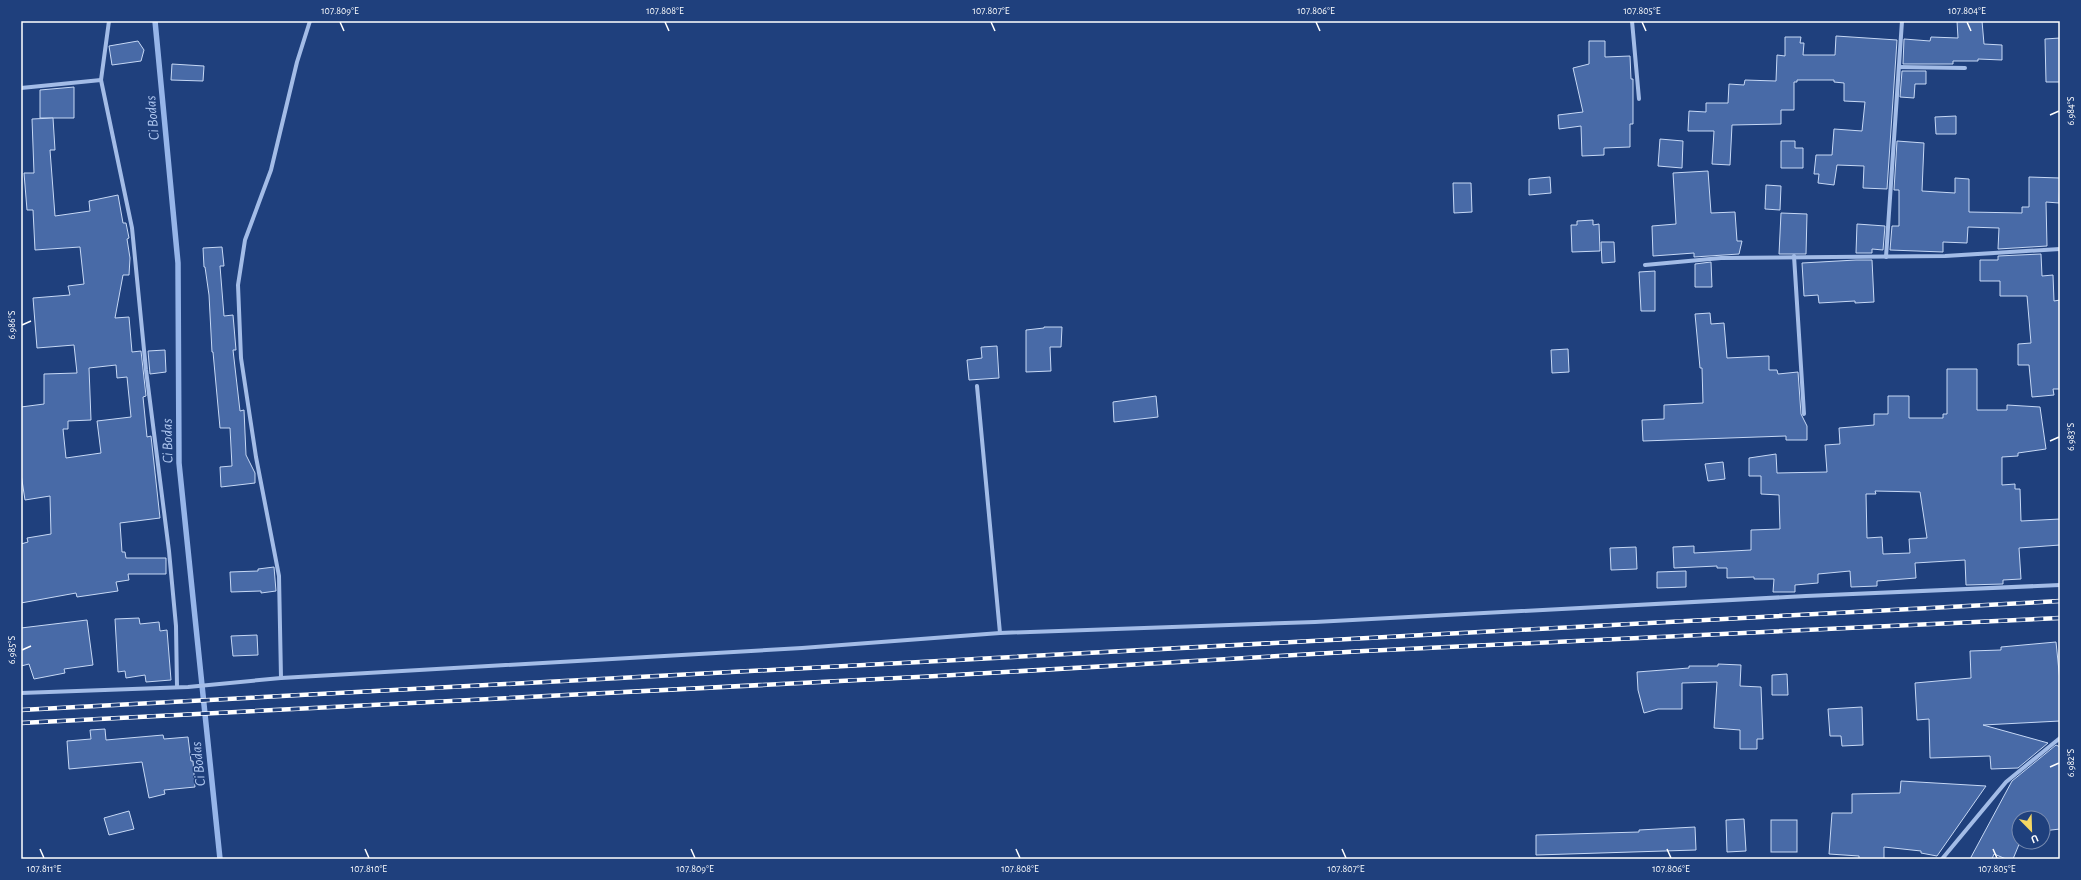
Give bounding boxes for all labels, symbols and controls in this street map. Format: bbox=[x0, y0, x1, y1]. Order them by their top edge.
text: 107.809°E bbox=[321, 6, 359, 16]
text: 107.808°E bbox=[646, 6, 684, 16]
text: 107.807°E bbox=[972, 6, 1010, 16]
text: 107.806°E bbox=[1297, 6, 1335, 16]
text: 107.805°E bbox=[1623, 6, 1661, 16]
text: 107.804°E bbox=[1948, 6, 1986, 16]
water label: Ci Bodas bbox=[143, 95, 162, 141]
text: 6.984°S bbox=[2066, 96, 2076, 125]
text: 6.986°S bbox=[7, 310, 17, 339]
water label: Ci Bodas bbox=[160, 418, 175, 463]
text: 6.983°S bbox=[2066, 423, 2076, 451]
text: 6.985°S bbox=[7, 636, 17, 664]
water label: Ci Bodas bbox=[189, 741, 208, 787]
text: 6.982°S bbox=[2066, 748, 2076, 777]
north arrow bbox=[2011, 810, 2051, 850]
text: U bbox=[2029, 832, 2040, 845]
text: 107.811°E bbox=[27, 864, 61, 874]
text: 107.810°E bbox=[351, 864, 387, 874]
text: 107.809°E bbox=[676, 864, 714, 874]
text: 107.808°E bbox=[1001, 864, 1039, 874]
text: 107.807°E bbox=[1327, 864, 1365, 874]
text: 107.806°E bbox=[1652, 864, 1690, 874]
text: 107.805°E bbox=[1978, 864, 2016, 874]

